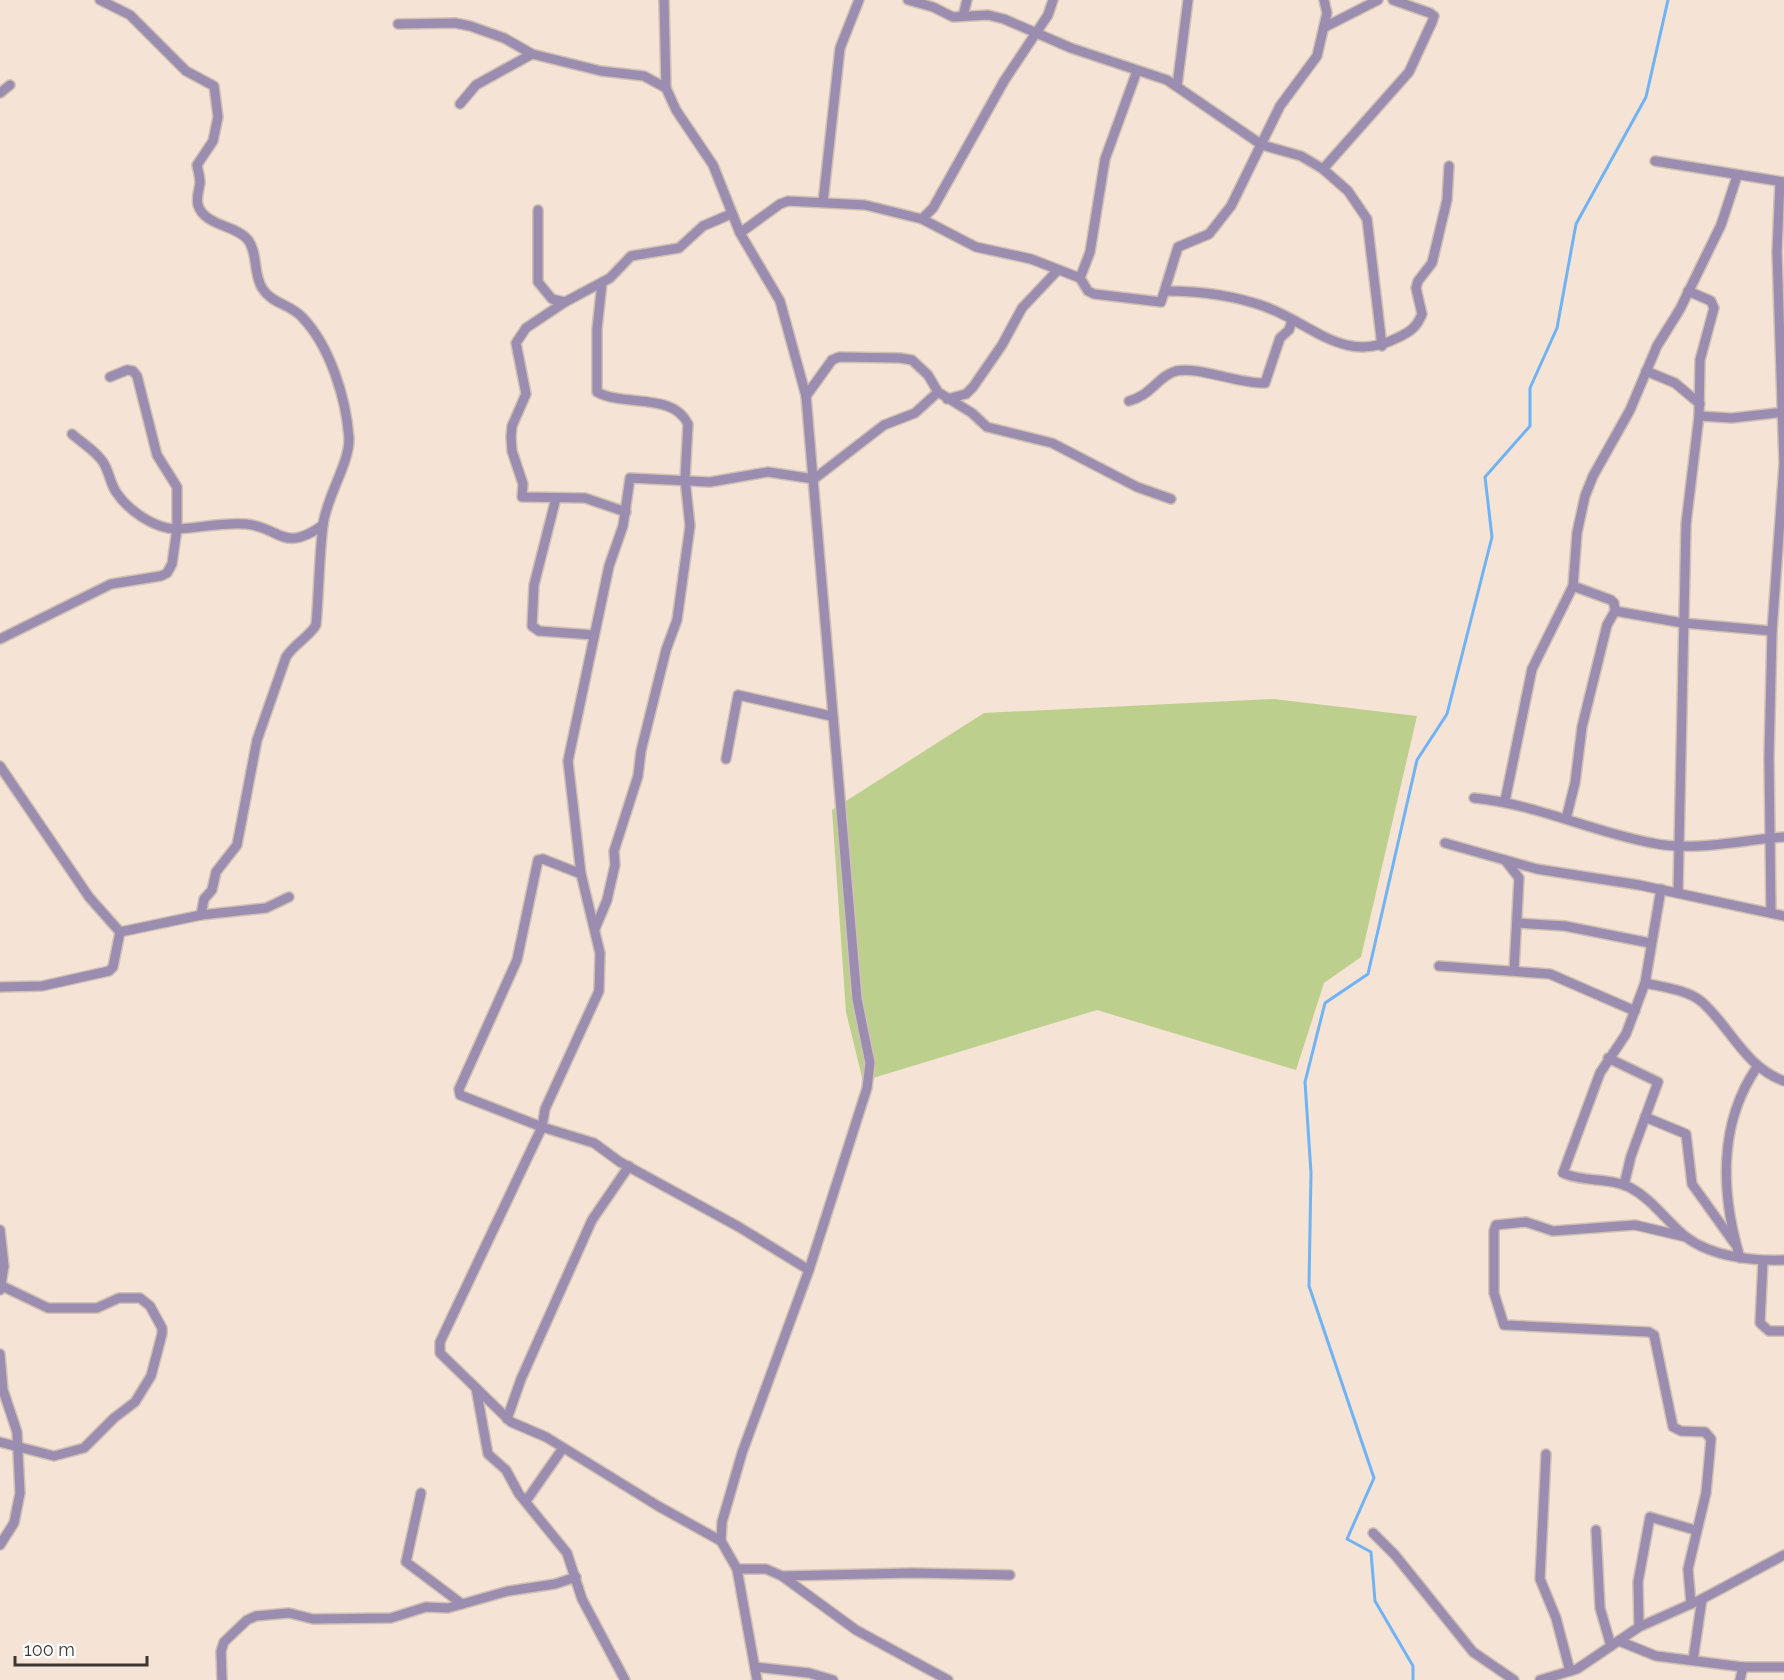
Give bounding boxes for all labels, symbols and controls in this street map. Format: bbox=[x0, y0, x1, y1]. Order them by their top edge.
scale bar bbox=[15, 1629, 147, 1667]
text: 100 m bbox=[24, 1639, 75, 1660]

